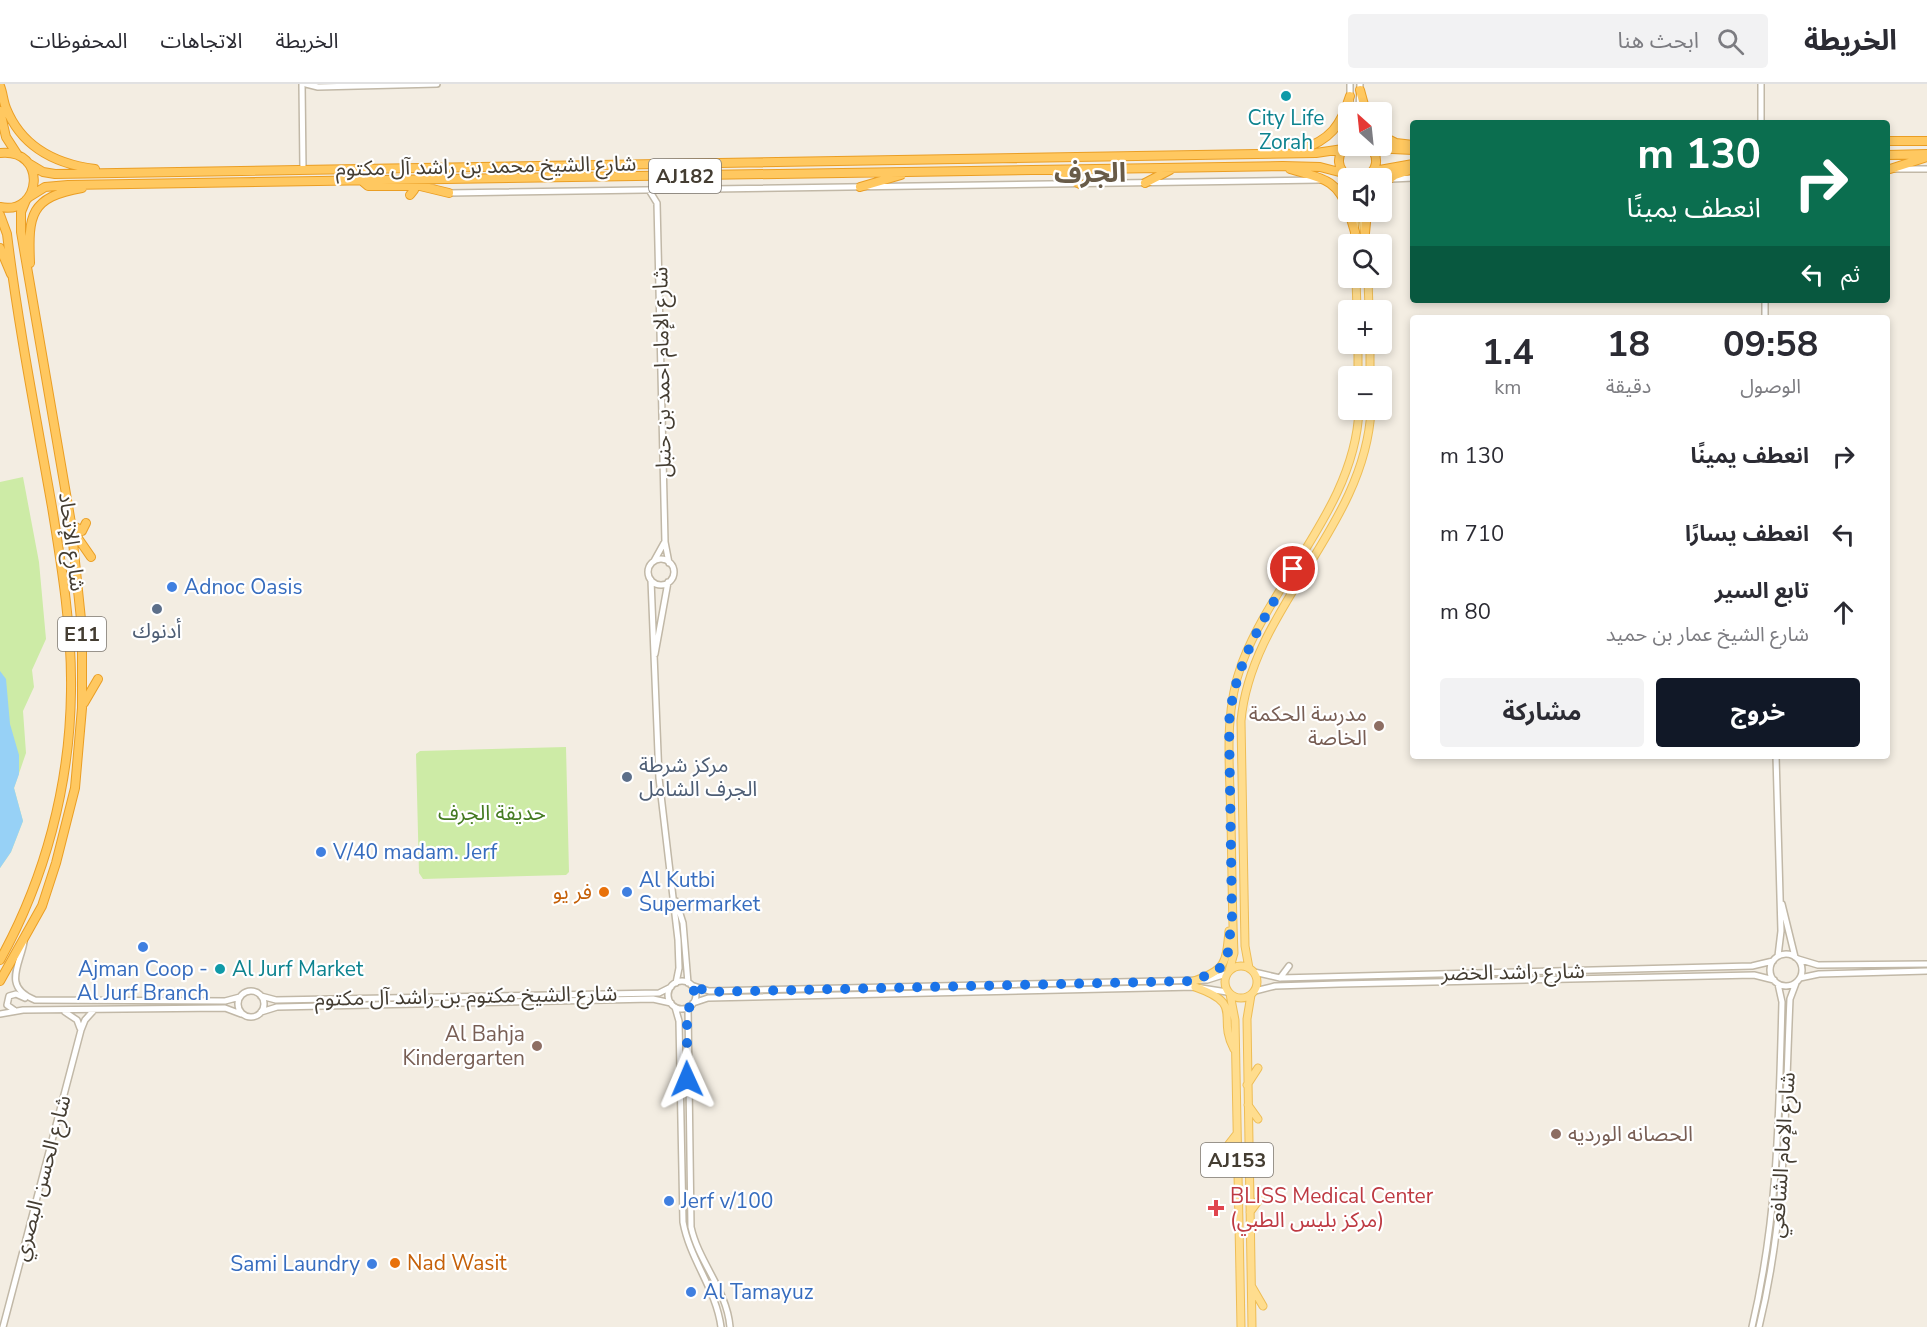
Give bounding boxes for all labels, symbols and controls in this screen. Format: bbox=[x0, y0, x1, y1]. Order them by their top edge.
search box bbox=[1348, 14, 1768, 68]
text: الخريطة bbox=[1804, 22, 1897, 60]
icon: search bbox=[1714, 25, 1747, 58]
text: ابحث هنا bbox=[1618, 26, 1699, 56]
text: المحفوظات bbox=[30, 27, 127, 55]
text: الاتجاهات bbox=[160, 27, 242, 55]
text: الخريطة bbox=[275, 27, 338, 55]
marker: City Life Zorah bbox=[1279, 89, 1293, 103]
north arrow bbox=[1338, 102, 1392, 156]
map controls bbox=[1338, 102, 1392, 420]
place label: City Life Zorah bbox=[1248, 104, 1324, 156]
text: 130 m bbox=[1637, 126, 1761, 183]
icon: right bbox=[1782, 144, 1860, 222]
street label: شارع الشيخ محمد بن راشد آل مكتوم bbox=[335, 149, 637, 185]
district label: الجرف bbox=[1054, 155, 1126, 192]
road number: AJ182 bbox=[649, 159, 721, 193]
button: sound bbox=[1338, 168, 1392, 222]
text: انعطف يمينًا bbox=[1627, 190, 1761, 227]
button: search bbox=[1338, 234, 1392, 288]
icon: left bbox=[1796, 258, 1829, 291]
text: ثم bbox=[1841, 260, 1860, 290]
street label: شارع الإمام احمد بن حنبل bbox=[646, 266, 680, 478]
button: + bbox=[1338, 300, 1392, 354]
text: 18 bbox=[1607, 320, 1650, 369]
text: 09:58 bbox=[1723, 320, 1818, 369]
text: 1.4 bbox=[1482, 328, 1534, 377]
button: − bbox=[1338, 366, 1392, 420]
text: دقيقة bbox=[1606, 373, 1651, 400]
text: الوصول bbox=[1740, 373, 1801, 400]
text: km bbox=[1494, 374, 1521, 401]
icon: right bbox=[1827, 440, 1860, 473]
text: 130 m bbox=[1440, 441, 1504, 471]
text: انعطف يمينًا bbox=[1691, 441, 1809, 471]
street label: شارع الإتحاد bbox=[51, 491, 92, 593]
icon: left bbox=[1827, 518, 1860, 551]
text: 710 m bbox=[1440, 519, 1504, 549]
text: انعطف يسارًا bbox=[1685, 519, 1809, 549]
pin bbox=[1267, 543, 1318, 594]
icon: arrive bbox=[1276, 552, 1309, 585]
place label: Adnoc Oasis bbox=[184, 573, 302, 601]
text: تابع السير bbox=[1715, 576, 1809, 606]
marker: Adnoc Oasis bbox=[165, 580, 179, 594]
icon: ahead bbox=[1827, 596, 1860, 629]
text: 80 m bbox=[1440, 597, 1491, 627]
marker: أدنوك bbox=[150, 602, 164, 616]
road number: E11 bbox=[58, 617, 106, 651]
place label: أدنوك bbox=[132, 617, 182, 645]
text: شارع الشيخ عمار بن حميد bbox=[1606, 621, 1809, 648]
button: مشاركة bbox=[1440, 678, 1644, 747]
button: خروج bbox=[1656, 678, 1860, 747]
place label: مدرسة الحكمة الخاصة bbox=[1249, 700, 1367, 752]
marker: مدرسة الحكمة الخاصة bbox=[1372, 719, 1386, 733]
place label: مركز شرطة الجرف الشامل bbox=[639, 751, 757, 803]
marker: مركز شرطة الجرف الشامل bbox=[620, 770, 634, 784]
park label: حديقة الجرف bbox=[438, 799, 546, 827]
place label: V/40 madam. Jerf bbox=[332, 838, 498, 866]
marker: V/40 madam. Jerf bbox=[314, 845, 328, 859]
place label: Al Kutbi Supermarket bbox=[639, 866, 761, 918]
place label: فر يو bbox=[553, 878, 592, 906]
marker: فر يو bbox=[597, 885, 611, 899]
marker: Al Kutbi Supermarket bbox=[620, 885, 634, 899]
marker: Ajman Coop - Al Jurf Branch bbox=[136, 940, 150, 954]
place label: Ajman Coop - Al Jurf Branch bbox=[77, 955, 209, 1007]
place label: Al Jurf Market bbox=[232, 955, 364, 983]
street label: شارع راشد الخضر bbox=[1440, 957, 1585, 988]
marker: Al Jurf Market bbox=[213, 962, 227, 976]
street label: شارع الشيخ مكتوم بن راشد آل مكتوم bbox=[314, 979, 618, 1015]
place label: Al Bahja Kindergarten bbox=[402, 1020, 525, 1072]
marker: Al Bahja Kindergarten bbox=[530, 1039, 544, 1053]
position arrow bbox=[655, 1047, 719, 1111]
street label: شارع الإمام الشافعي bbox=[1762, 1071, 1804, 1239]
street label: شارع الحسن البصري bbox=[6, 1092, 79, 1265]
place label: الحصانه الورديه bbox=[1568, 1120, 1693, 1148]
marker: الحصانه الورديه bbox=[1549, 1127, 1563, 1141]
road number: AJ153 bbox=[1201, 1143, 1273, 1177]
place label: BLISS Medical Center (مركز بليس الطبي) bbox=[1230, 1182, 1434, 1236]
place label: Jerf v/100 bbox=[680, 1187, 773, 1215]
marker: Jerf v/100 bbox=[662, 1194, 676, 1208]
marker: BLISS Medical Center (مركز بليس الطبي) bbox=[1207, 1199, 1225, 1217]
place label: Nad Wasit bbox=[407, 1249, 507, 1277]
place label: Sami Laundry bbox=[230, 1250, 360, 1278]
marker: Nad Wasit bbox=[388, 1256, 402, 1270]
marker: Sami Laundry bbox=[365, 1257, 379, 1271]
place label: Al Tamayuz bbox=[703, 1278, 814, 1306]
marker: Al Tamayuz bbox=[684, 1285, 698, 1299]

